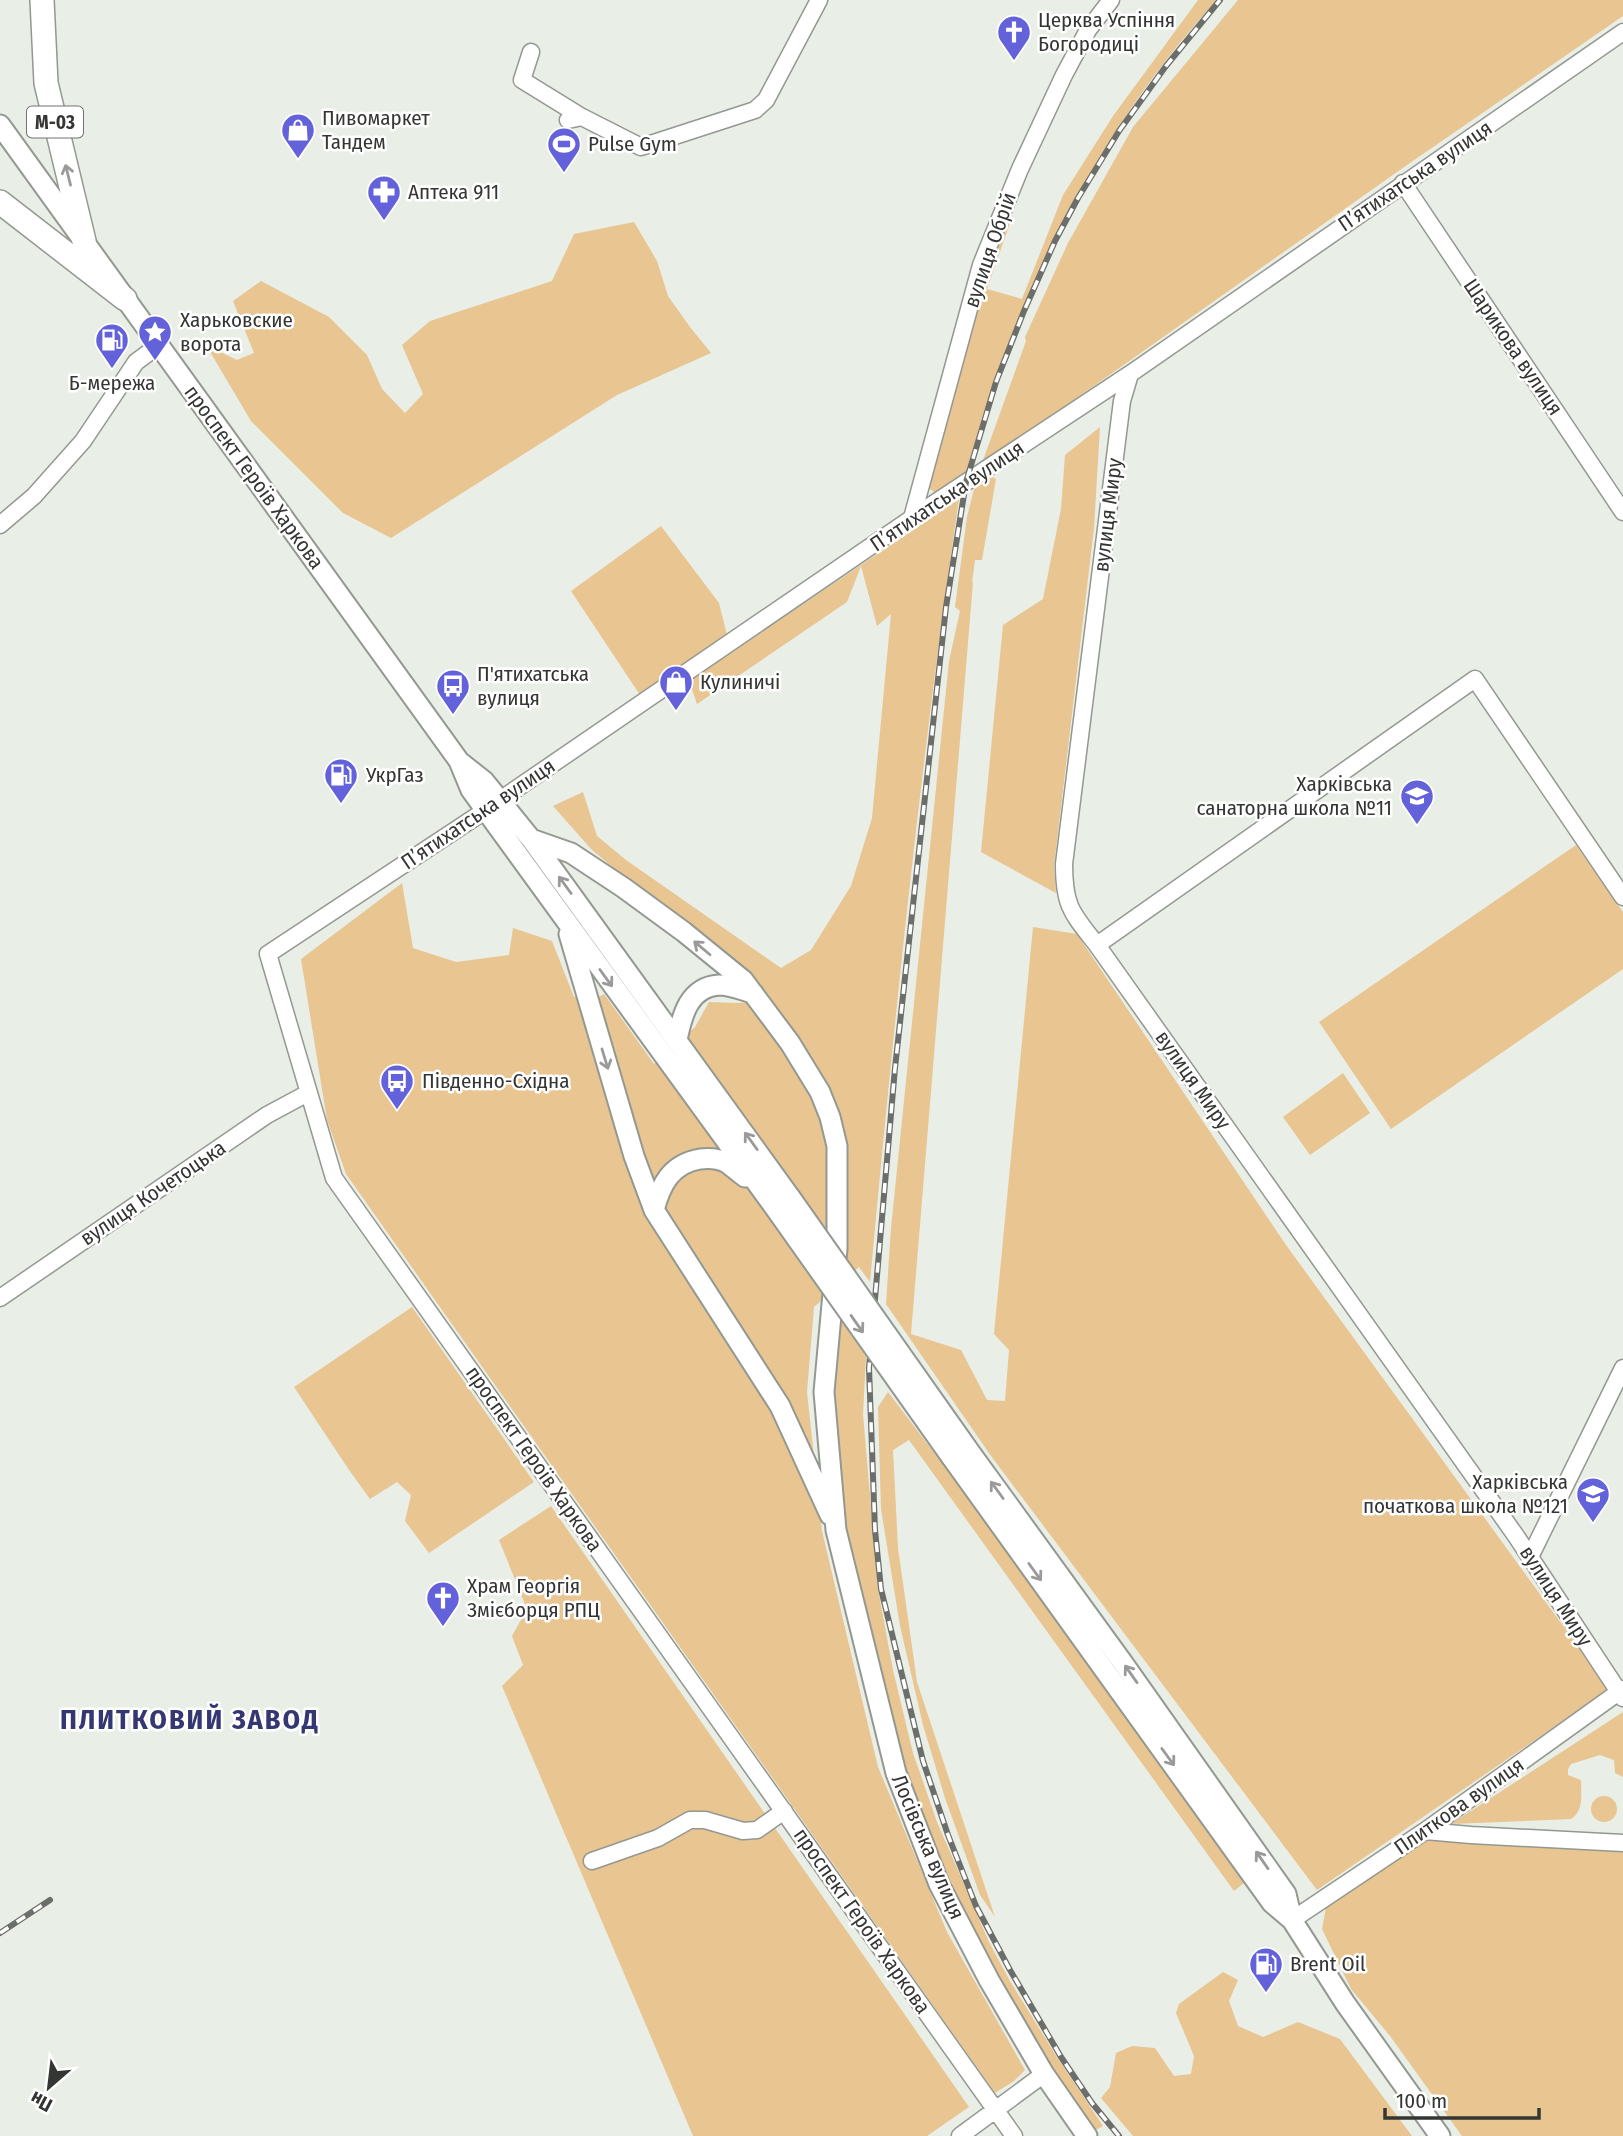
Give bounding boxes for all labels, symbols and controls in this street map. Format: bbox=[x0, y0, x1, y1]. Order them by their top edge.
place label: Церква Успіння Богородиці bbox=[1038, 7, 1175, 57]
church icon: Церква Успіння Богородиці bbox=[995, 13, 1033, 62]
place label: Пивомаркет Тандем bbox=[322, 105, 430, 155]
road number: М-03 bbox=[27, 106, 83, 138]
shop icon: Пивомаркет Тандем bbox=[279, 111, 317, 160]
street label: П’ятихатська вулиця bbox=[1333, 115, 1497, 237]
sports icon: Pulse Gym bbox=[545, 125, 583, 174]
place label: Pulse Gym bbox=[588, 131, 677, 157]
one-way arrow bbox=[61, 164, 74, 187]
pharmacy icon: Аптека 911 bbox=[365, 173, 403, 222]
place label: Аптека 911 bbox=[408, 179, 499, 205]
street label: вулиця Обрій bbox=[958, 189, 1022, 311]
street label: Шарикова вулиця bbox=[1458, 274, 1568, 420]
place label: Харьковские ворота bbox=[180, 307, 293, 357]
place icon: Харьковские ворота bbox=[136, 313, 174, 362]
fuel station icon: Б-мережа bbox=[93, 321, 131, 370]
place label: Б-мережа bbox=[69, 370, 155, 396]
street label: проспект Героїв Харкова bbox=[179, 380, 329, 574]
street label: П’ятихатська вулиця bbox=[865, 435, 1029, 557]
street label: вулиця Миру bbox=[1088, 456, 1128, 573]
place label: П'ятихатська вулиця bbox=[477, 661, 589, 711]
shop icon: Кулиничі bbox=[657, 663, 695, 712]
bus stop icon: П'ятихатська вулиця bbox=[434, 667, 472, 716]
place label: Кулиничі bbox=[700, 669, 780, 695]
street label: П’ятихатська вулиця bbox=[396, 753, 560, 875]
fuel station icon: УкрГаз bbox=[322, 756, 360, 805]
place label: УкрГаз bbox=[365, 762, 424, 788]
place label: Харківська санаторна школа №11 bbox=[1196, 771, 1392, 821]
school or university icon: Харківська санаторна школа №11 bbox=[1398, 777, 1436, 826]
one-way arrow bbox=[558, 876, 573, 895]
one-way arrow bbox=[694, 940, 712, 955]
one-way arrow bbox=[599, 968, 614, 987]
street label: вулиця Миру bbox=[1149, 1026, 1237, 1135]
one-way arrow bbox=[600, 1048, 613, 1070]
bus stop icon: Південно-Східна bbox=[378, 1062, 416, 1111]
place label: Південно-Східна bbox=[422, 1068, 569, 1094]
one-way arrow bbox=[744, 1132, 758, 1151]
street label: вулиця Кочетоцька bbox=[75, 1135, 231, 1251]
one-way arrow bbox=[850, 1314, 864, 1333]
street label: проспект Героїв Харкова bbox=[460, 1361, 608, 1557]
place label: Харківська початкова школа №121 bbox=[1363, 1469, 1568, 1519]
school or university icon: Харківська початкова школа №121 bbox=[1574, 1475, 1612, 1524]
one-way arrow bbox=[990, 1481, 1005, 1499]
street label: вулиця Миру bbox=[1514, 1541, 1598, 1652]
one-way arrow bbox=[1027, 1563, 1042, 1581]
place label: Храм Георгія Змієборця РПЦ bbox=[467, 1573, 600, 1623]
church icon: Храм Георгія Змієборця РПЦ bbox=[424, 1579, 462, 1628]
one-way arrow bbox=[1124, 1665, 1138, 1684]
district label: ПЛИТКОВИЙ ЗАВОД bbox=[60, 1703, 320, 1736]
one-way arrow bbox=[1160, 1747, 1175, 1766]
street label: Плиткова вулиця bbox=[1389, 1752, 1529, 1860]
street label: Лосівська вулиця bbox=[886, 1771, 970, 1923]
street label: проспект Героїв Харкова bbox=[788, 1823, 936, 2019]
one-way arrow bbox=[1255, 1851, 1269, 1870]
fuel station icon: Brent Oil bbox=[1247, 1945, 1285, 1994]
place label: Brent Oil bbox=[1290, 1951, 1366, 1977]
north arrow bbox=[14, 2052, 84, 2122]
scale bar bbox=[1385, 2076, 1539, 2120]
text: Пн bbox=[26, 2086, 56, 2117]
text: 100 m bbox=[1396, 2088, 1447, 2114]

